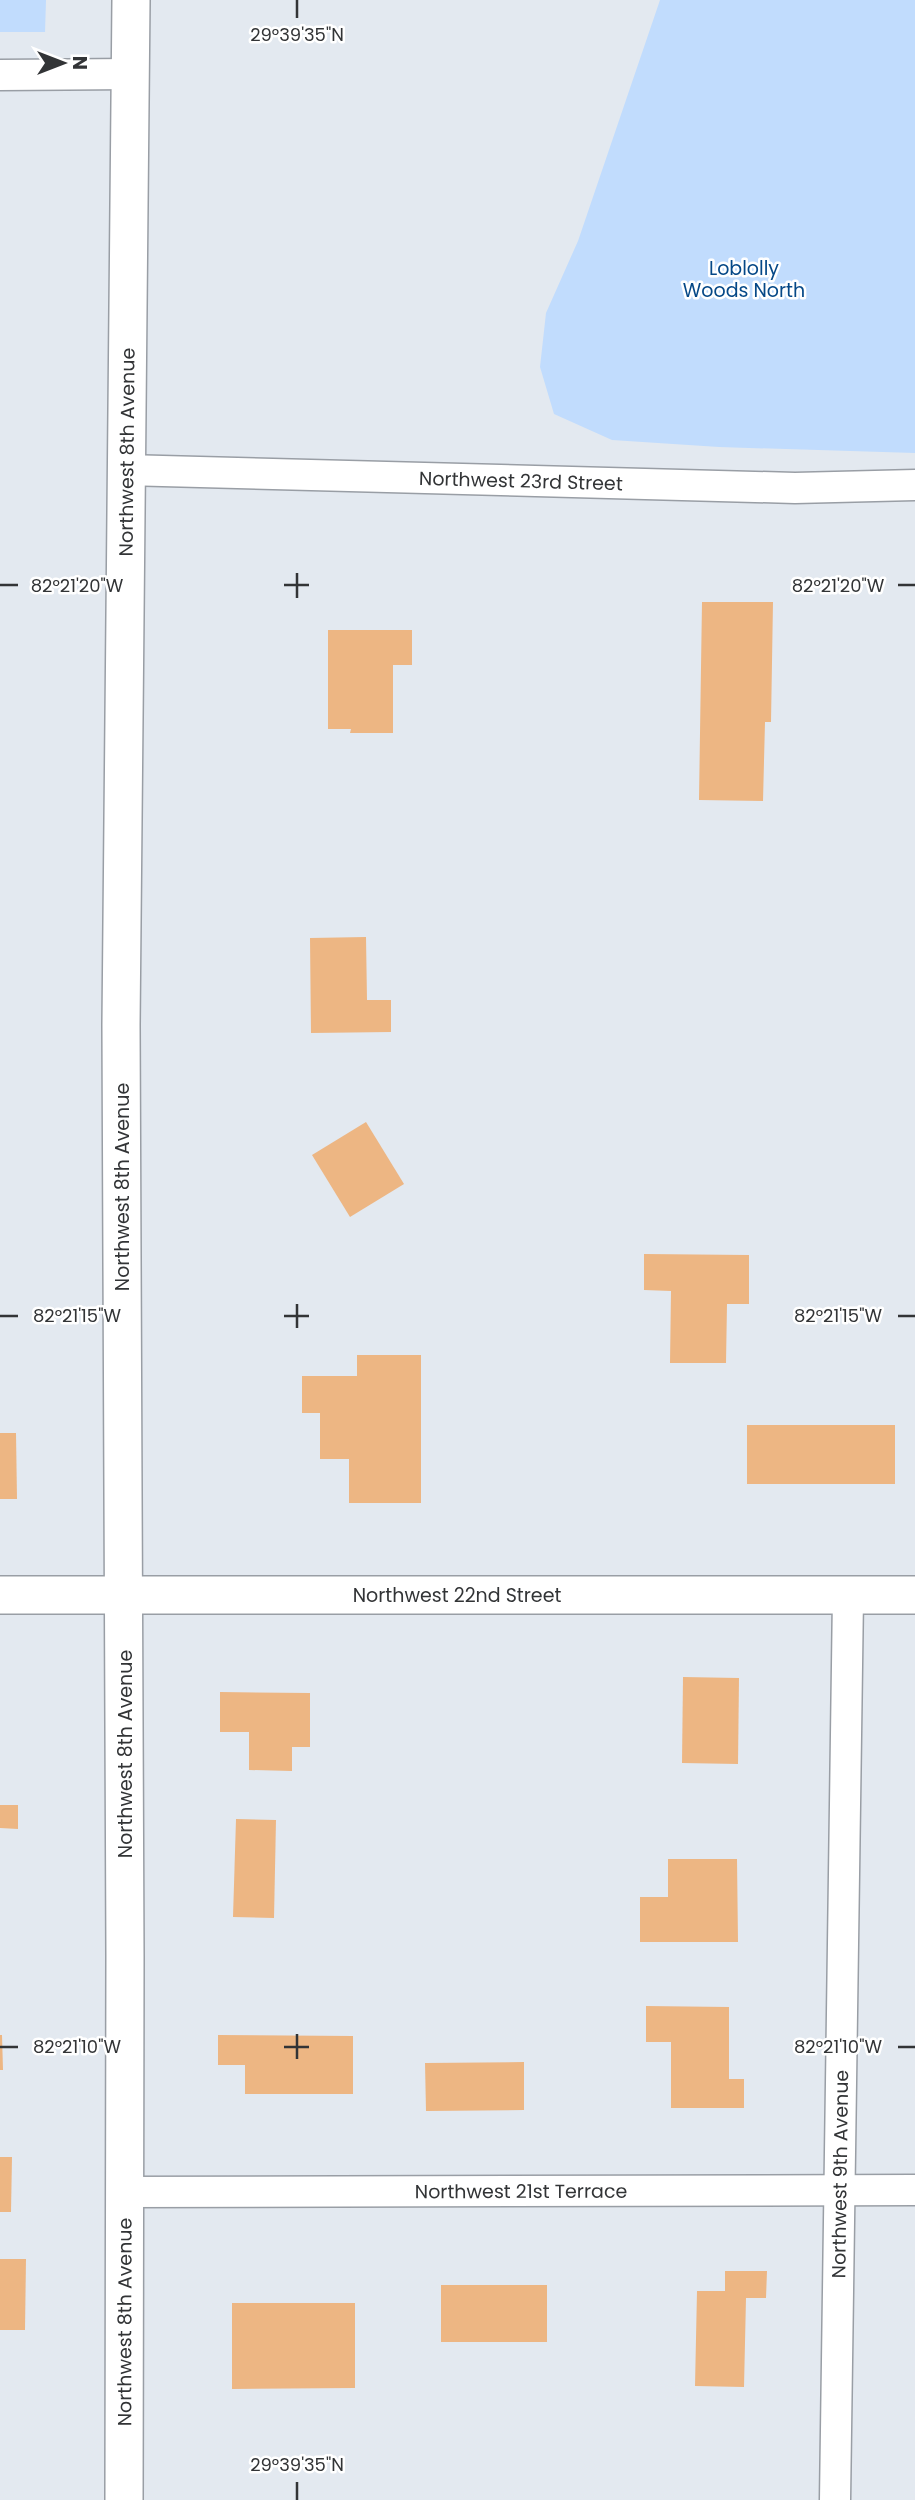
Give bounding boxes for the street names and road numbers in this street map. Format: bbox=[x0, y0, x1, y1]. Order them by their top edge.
street label: Northwest 8th Avenue bbox=[113, 348, 142, 556]
street label: Northwest 23rd Street bbox=[419, 465, 623, 497]
street label: Northwest 8th Avenue bbox=[109, 1083, 136, 1291]
street label: Northwest 22nd Street bbox=[353, 1582, 561, 1609]
street label: Northwest 8th Avenue bbox=[112, 1650, 139, 1858]
street label: Northwest 9th Avenue bbox=[825, 2070, 855, 2279]
street label: Northwest 21st Terrace bbox=[415, 2178, 627, 2205]
street label: Northwest 8th Avenue bbox=[111, 2218, 139, 2426]

